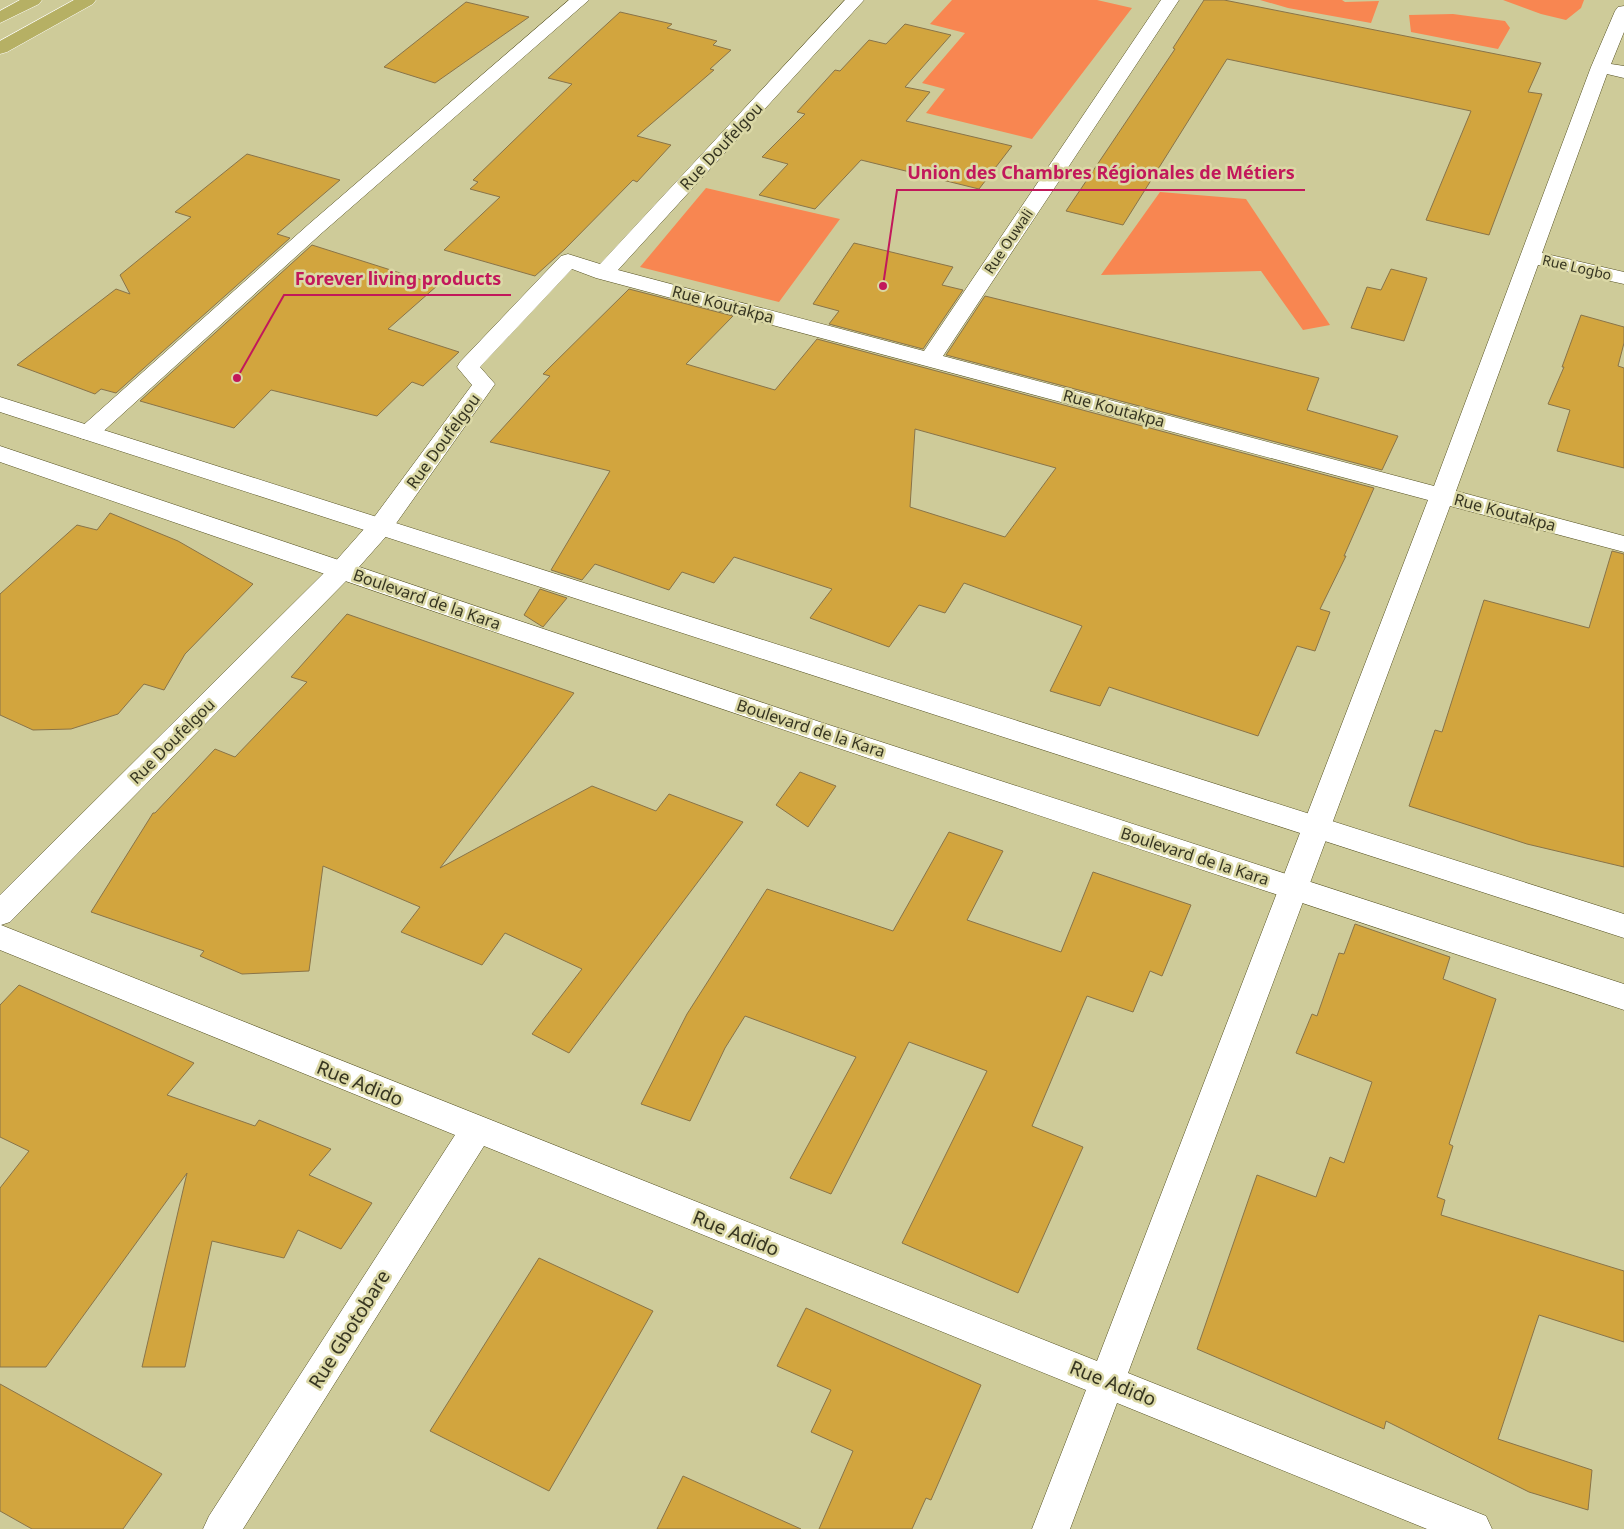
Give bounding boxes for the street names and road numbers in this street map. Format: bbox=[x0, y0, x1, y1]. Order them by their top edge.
street label: Rue Doufelgou bbox=[675, 97, 767, 195]
street label: Rue Ouwali bbox=[979, 205, 1037, 277]
street label: Rue Logbo bbox=[1541, 250, 1613, 284]
street label: Rue Koutakpa bbox=[670, 280, 776, 328]
street label: Rue Koutakpa bbox=[1061, 384, 1167, 432]
street label: Rue Doufelgou bbox=[401, 389, 485, 493]
street label: Rue Koutakpa bbox=[1452, 488, 1558, 536]
street label: Boulevard de la Kara bbox=[350, 563, 504, 635]
street label: Rue Doufelgou bbox=[125, 694, 219, 788]
street label: Boulevard de la Kara bbox=[734, 694, 888, 762]
street label: Boulevard de la Kara bbox=[1118, 822, 1272, 890]
street label: Rue Adido bbox=[313, 1054, 407, 1112]
street label: Rue Adido bbox=[689, 1204, 783, 1262]
street label: Rue Gbotobare bbox=[302, 1265, 396, 1393]
street label: Rue Adido bbox=[1066, 1354, 1160, 1412]

